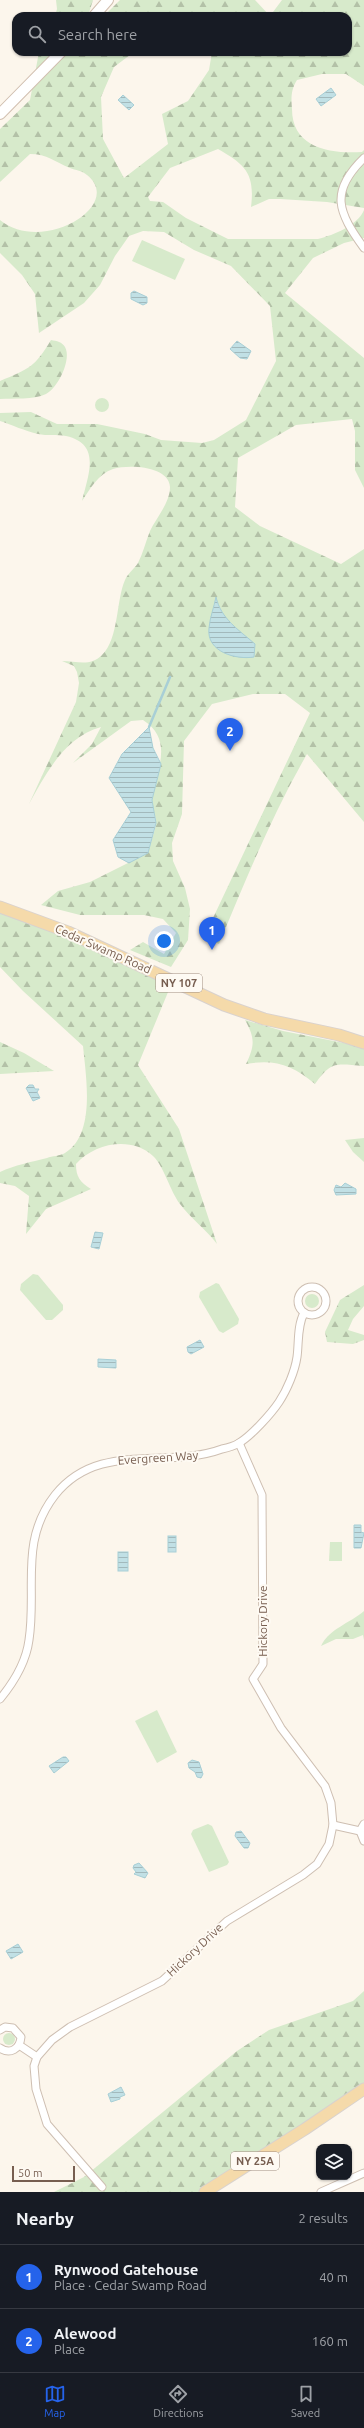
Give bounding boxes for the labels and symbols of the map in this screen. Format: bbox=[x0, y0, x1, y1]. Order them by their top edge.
pin: 2 bbox=[217, 718, 243, 751]
pin: 1 bbox=[199, 917, 225, 950]
street label: Cedar Swamp Road bbox=[53, 921, 153, 976]
your location bbox=[154, 931, 174, 951]
road number: NY 107 bbox=[156, 974, 202, 992]
street label: Evergreen Way bbox=[117, 1448, 199, 1467]
street label: Hickory Drive bbox=[256, 1585, 269, 1657]
street label: Hickory Drive bbox=[164, 1921, 225, 1979]
road number: NY 25A bbox=[231, 2152, 279, 2170]
scale bar bbox=[12, 2164, 75, 2183]

